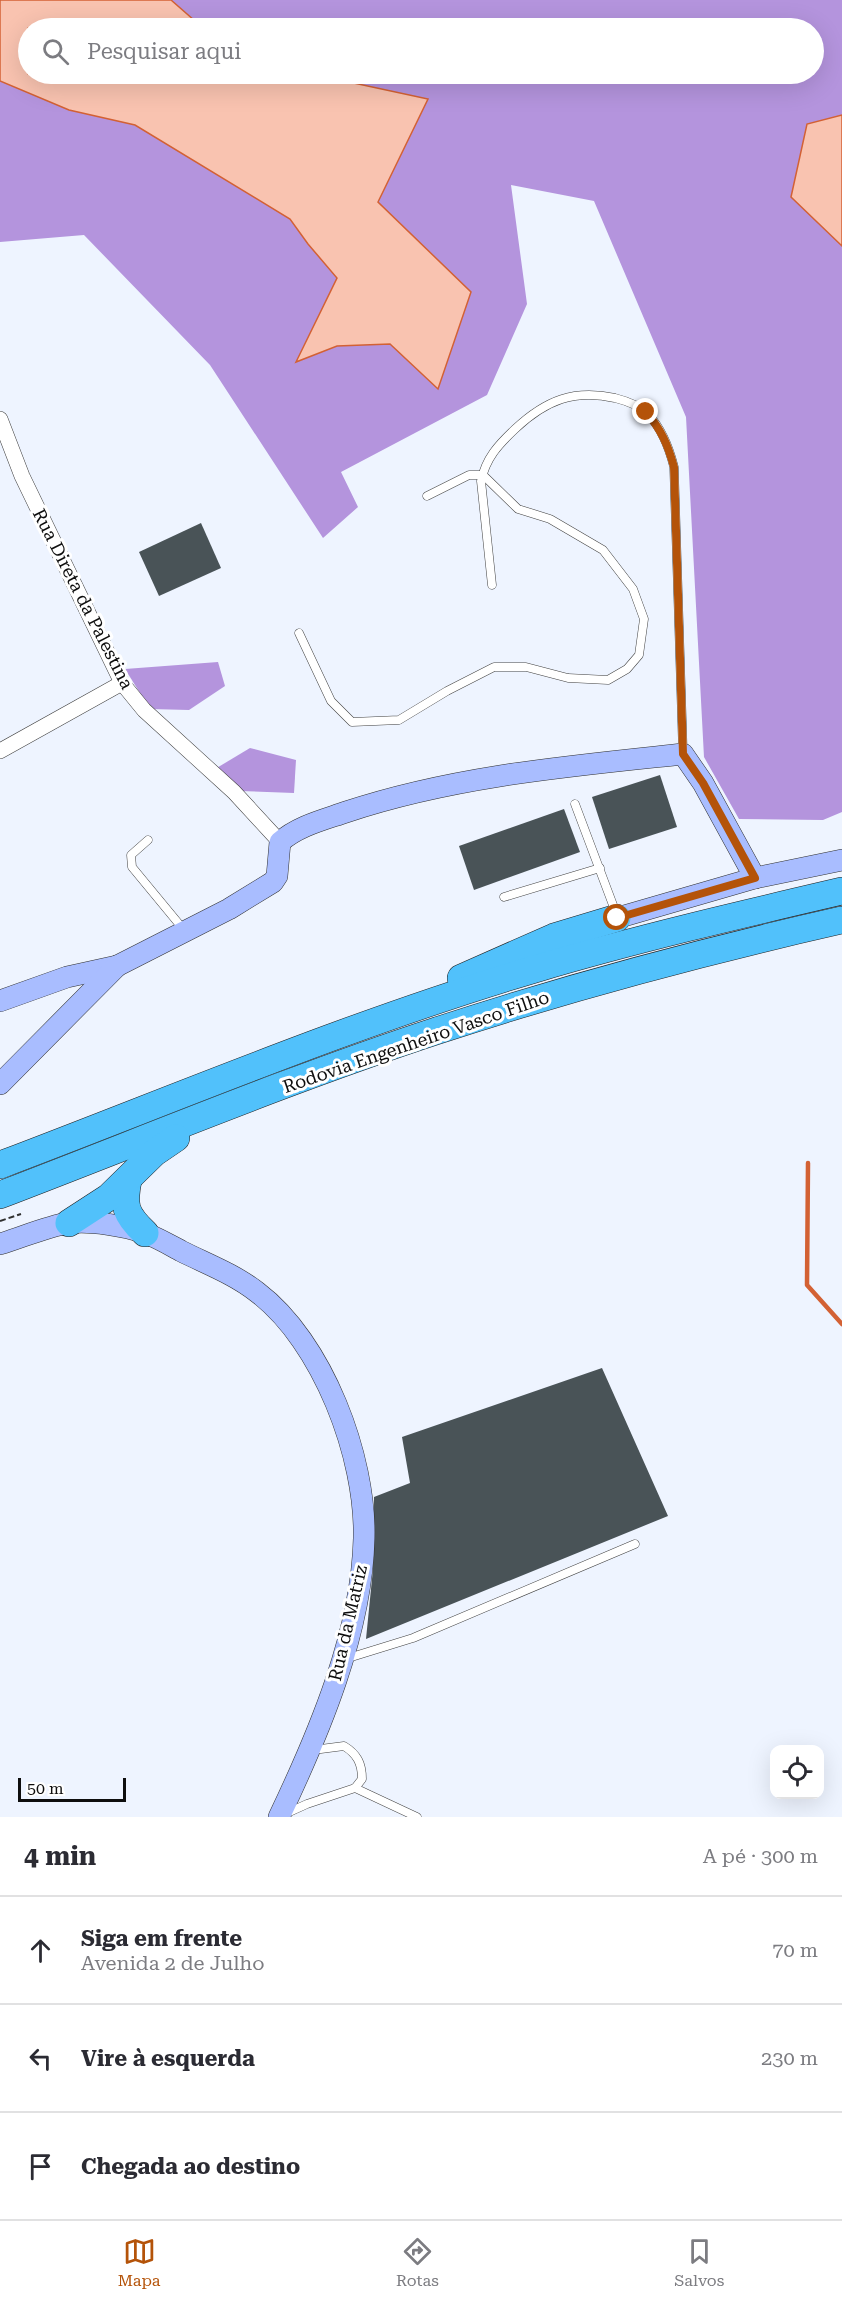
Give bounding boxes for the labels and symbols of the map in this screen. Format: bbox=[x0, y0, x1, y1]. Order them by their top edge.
route end bbox=[632, 398, 658, 424]
street label: Rua Direta da Palestina bbox=[29, 505, 138, 693]
route start bbox=[603, 904, 629, 930]
street label: Rodovia Engenheiro Vasco Filho bbox=[280, 986, 552, 1097]
street label: Rua da Matriz bbox=[324, 1562, 371, 1683]
scale bar bbox=[18, 1775, 126, 1802]

